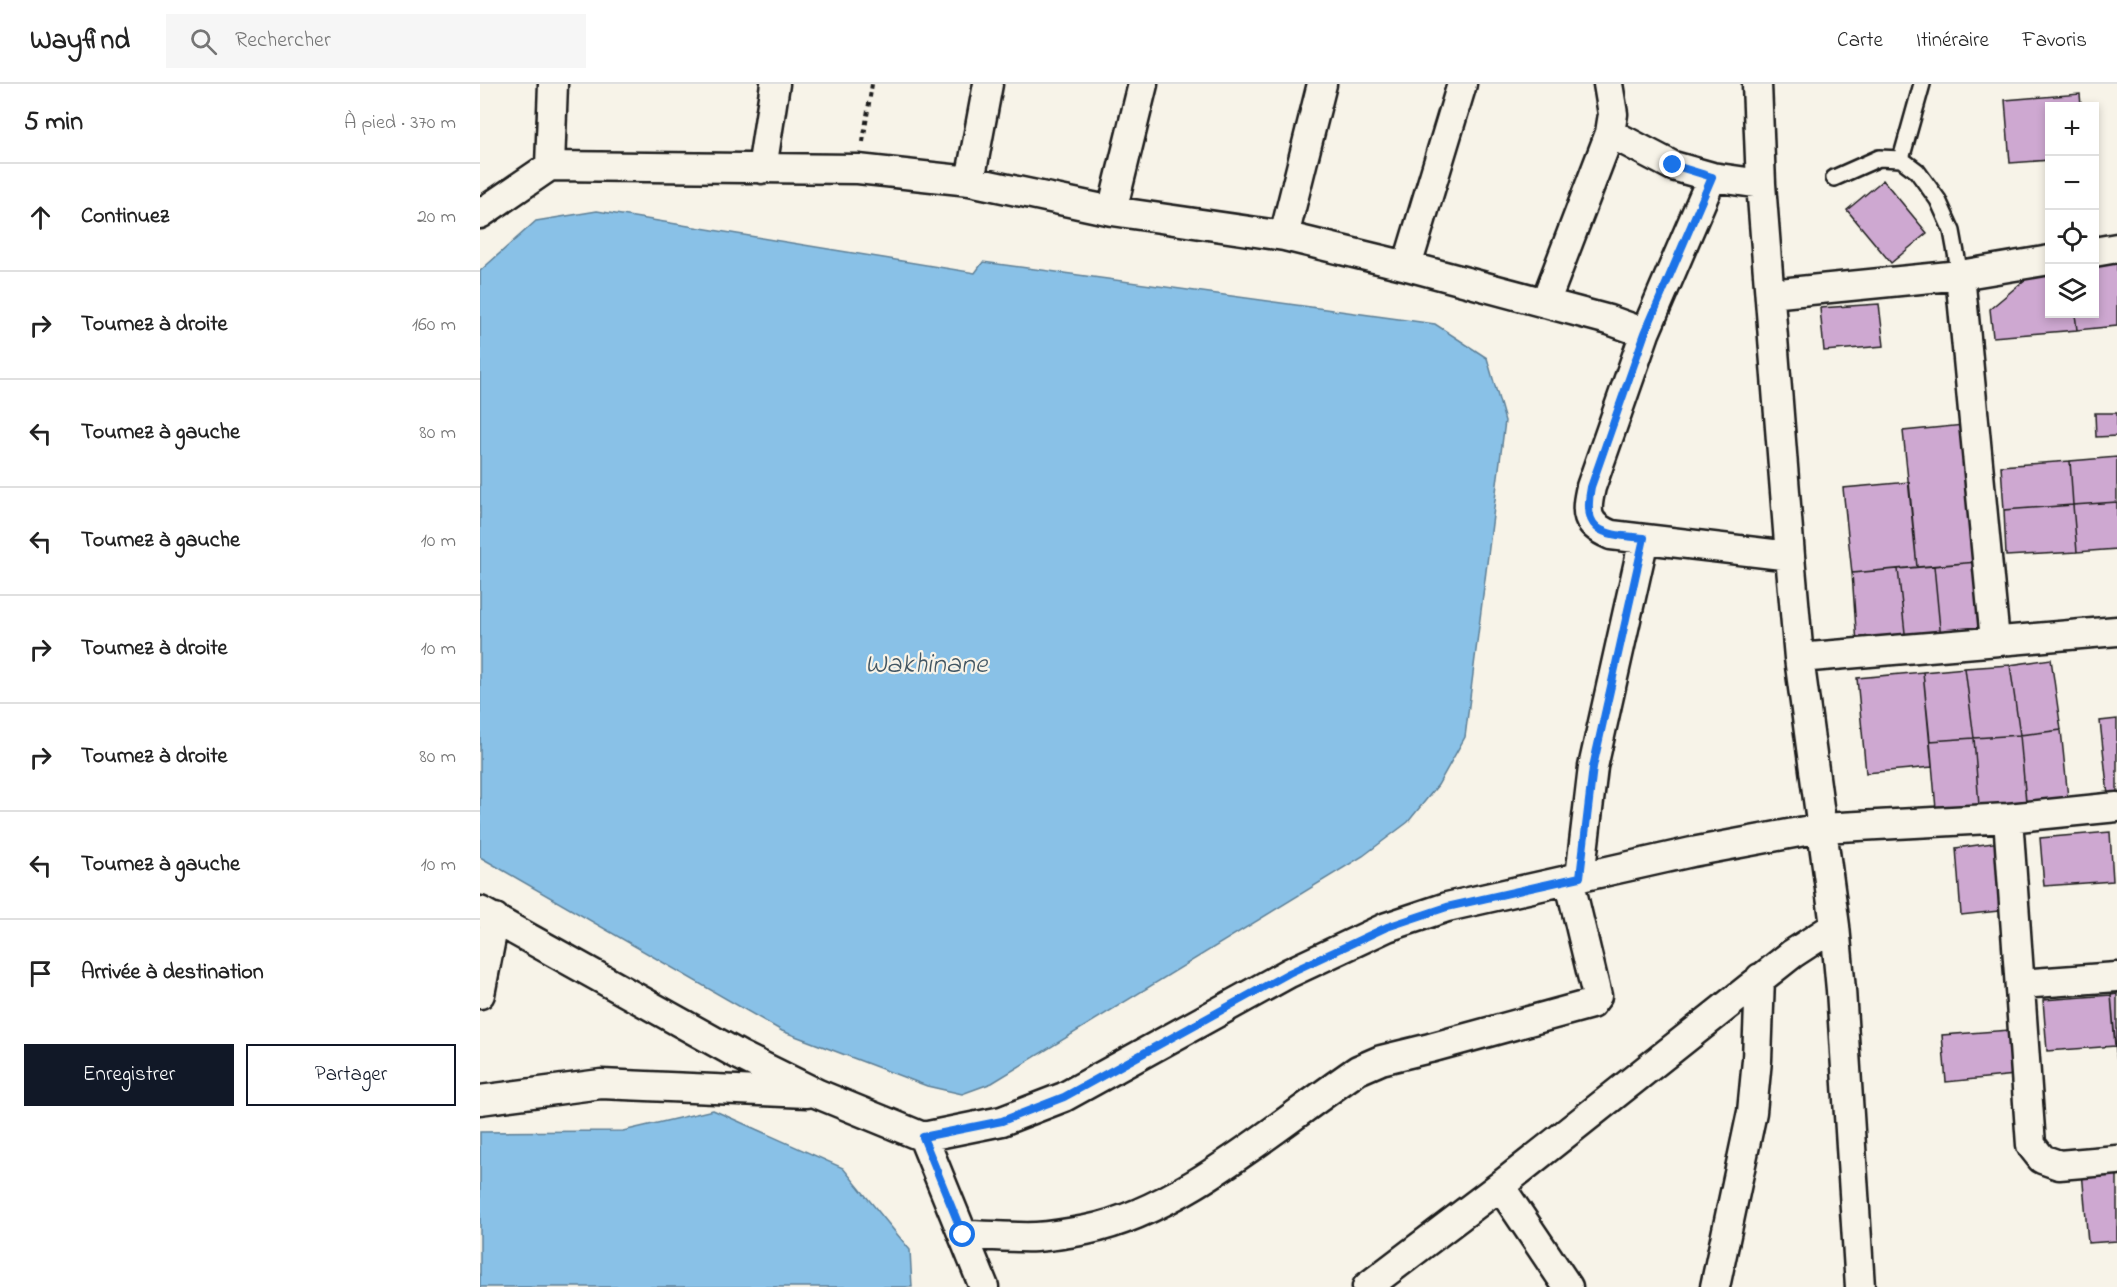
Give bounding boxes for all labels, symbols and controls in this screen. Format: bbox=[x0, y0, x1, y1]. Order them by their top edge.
search box bbox=[166, 14, 586, 68]
text: Wayfind bbox=[30, 21, 130, 62]
icon: search bbox=[187, 25, 220, 58]
text: Rechercher bbox=[235, 25, 331, 57]
text: Carte bbox=[1837, 26, 1883, 56]
text: Itinéraire bbox=[1916, 26, 1989, 56]
text: Favoris bbox=[2022, 26, 2087, 56]
map controls bbox=[2045, 102, 2099, 318]
button: + bbox=[2045, 102, 2099, 156]
text: 5 min bbox=[24, 104, 83, 142]
text: À pied · 370 m bbox=[344, 109, 456, 138]
route end bbox=[1659, 151, 1685, 177]
button: − bbox=[2045, 156, 2099, 210]
icon: ahead bbox=[24, 201, 57, 234]
text: Continuez bbox=[81, 201, 169, 233]
text: 20 m bbox=[417, 203, 456, 232]
button: locate bbox=[2045, 210, 2099, 264]
button: layers bbox=[2045, 264, 2099, 318]
icon: right bbox=[24, 309, 57, 342]
text: Tournez à droite bbox=[81, 309, 227, 341]
text: 160 m bbox=[412, 311, 456, 340]
icon: left bbox=[24, 417, 57, 450]
text: Tournez à gauche bbox=[81, 417, 240, 449]
text: 80 m bbox=[419, 419, 456, 448]
icon: left bbox=[24, 525, 57, 558]
text: Tournez à gauche bbox=[81, 525, 240, 557]
text: 10 m bbox=[420, 527, 456, 556]
icon: right bbox=[24, 633, 57, 666]
text: Tournez à droite bbox=[81, 633, 227, 665]
text: 10 m bbox=[420, 635, 456, 664]
water label: Wakhinane bbox=[865, 645, 989, 686]
icon: right bbox=[24, 741, 57, 774]
text: Tournez à droite bbox=[81, 741, 227, 773]
text: 80 m bbox=[419, 743, 456, 772]
icon: left bbox=[24, 849, 57, 882]
text: Tournez à gauche bbox=[81, 849, 240, 881]
text: 10 m bbox=[420, 851, 456, 880]
icon: arrive bbox=[24, 957, 57, 990]
text: Arrivée à destination bbox=[81, 957, 264, 989]
button: Enregistrer bbox=[24, 1044, 234, 1106]
button: Partager bbox=[246, 1044, 456, 1106]
route start bbox=[949, 1221, 975, 1247]

